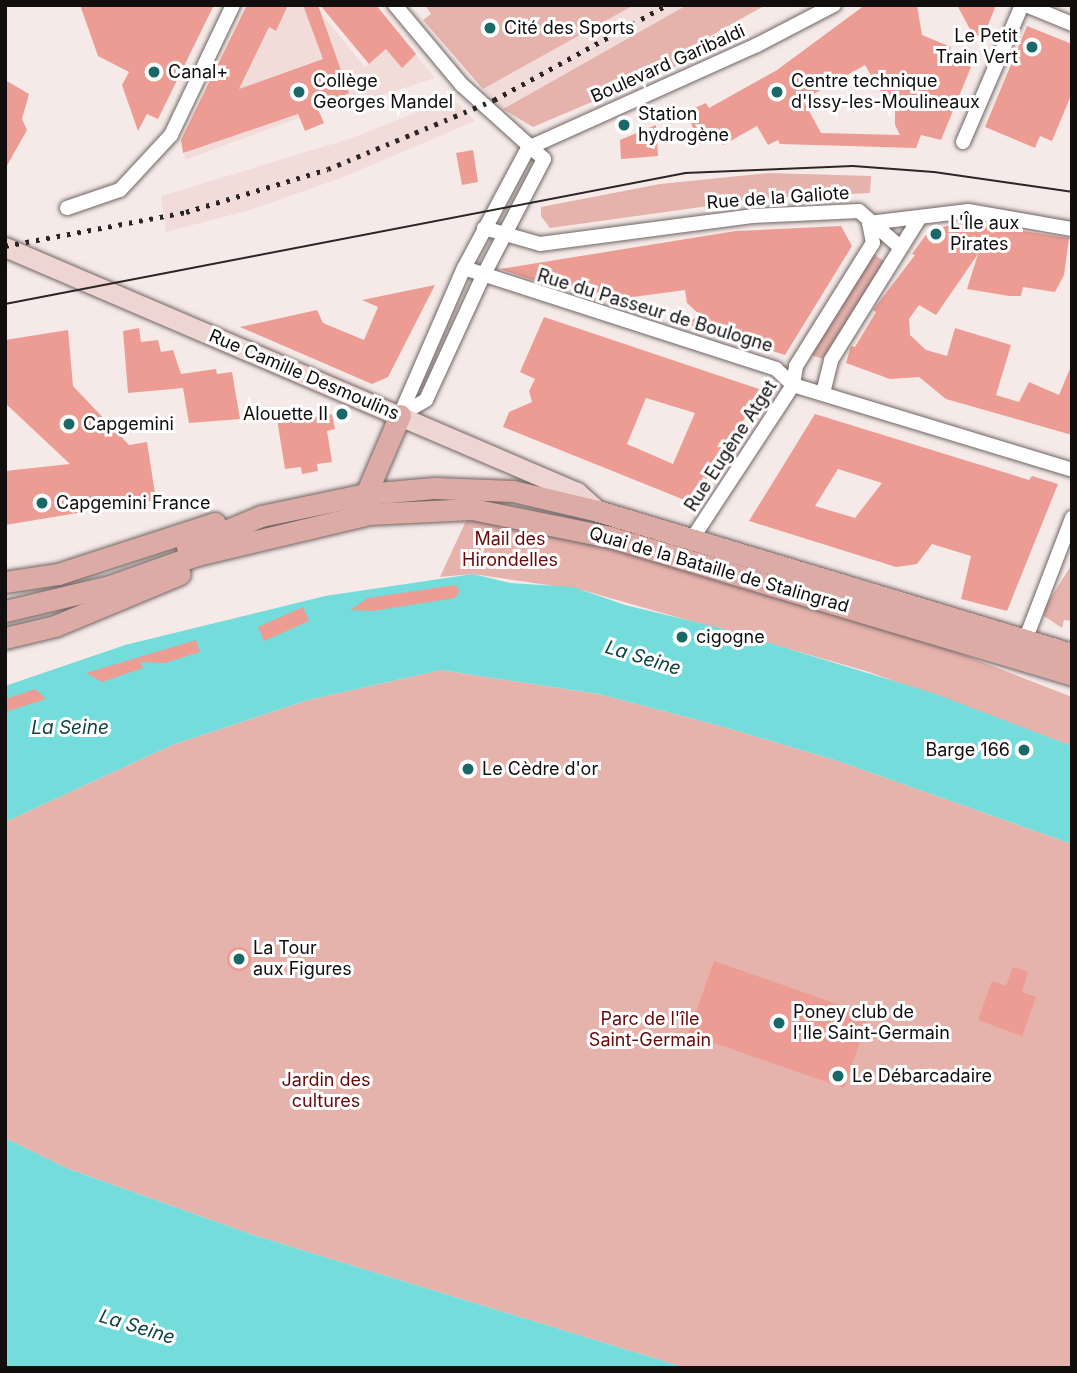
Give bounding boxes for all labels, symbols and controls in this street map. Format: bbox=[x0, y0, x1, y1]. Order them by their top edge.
place label: Cité des Sports bbox=[504, 17, 634, 39]
marker: Cité des Sports bbox=[482, 20, 498, 36]
street label: Boulevard Garibaldi bbox=[588, 20, 748, 108]
place label: Le Petit Train Vert bbox=[936, 26, 1018, 68]
marker: Le Petit Train Vert bbox=[1024, 39, 1040, 55]
place label: Canal+ bbox=[168, 61, 228, 83]
marker: Canal+ bbox=[146, 64, 162, 80]
place label: Collège Georges Mandel bbox=[313, 71, 453, 114]
place label: Centre technique d'Issy-les-Moulineaux bbox=[791, 71, 980, 114]
marker: Collège Georges Mandel bbox=[291, 84, 307, 100]
marker: Centre technique d'Issy-les-Moulineaux bbox=[769, 84, 785, 100]
place label: Station hydrogène bbox=[638, 104, 729, 146]
marker: Station hydrogène bbox=[616, 117, 632, 133]
street label: Rue de la Galiote bbox=[706, 182, 850, 214]
place label: L'Île aux Pirates bbox=[950, 213, 1019, 256]
marker: L'Île aux Pirates bbox=[928, 226, 944, 242]
street label: Rue du Passeur de Boulogne bbox=[535, 265, 775, 357]
street label: Rue Camille Desmoulins bbox=[206, 325, 402, 425]
street label: Rue Eugène Atget bbox=[681, 376, 781, 516]
place label: Alouette II bbox=[243, 403, 328, 425]
marker: Alouette II bbox=[334, 406, 350, 422]
place label: Capgemini bbox=[83, 413, 174, 435]
marker: Capgemini bbox=[61, 416, 77, 432]
place label: Capgemini France bbox=[56, 492, 210, 514]
marker: Capgemini France bbox=[34, 495, 50, 511]
street label: Quai de la Bataille de Stalingrad bbox=[587, 523, 851, 617]
park label: Mail des Hirondelles bbox=[462, 529, 558, 572]
place label: cigogne bbox=[696, 626, 765, 648]
marker: cigogne bbox=[674, 629, 690, 645]
water label: La Seine bbox=[603, 636, 683, 680]
water label: La Seine bbox=[31, 717, 109, 739]
place label: Barge 166 bbox=[925, 739, 1010, 761]
marker: Barge 166 bbox=[1016, 742, 1032, 758]
place label: Le Cèdre d'or bbox=[482, 758, 598, 780]
marker: Le Cèdre d'or bbox=[460, 761, 476, 777]
place label: La Tour aux Figures bbox=[253, 938, 352, 981]
marker: La Tour aux Figures bbox=[231, 951, 247, 967]
place label: Poney club de l'Ile Saint-Germain bbox=[793, 1002, 950, 1044]
park label: Parc de l'île Saint-Germain bbox=[589, 1009, 711, 1052]
marker: Poney club de l'Ile Saint-Germain bbox=[771, 1015, 787, 1031]
place label: Le Débarcadaire bbox=[852, 1065, 992, 1087]
marker: Le Débarcadaire bbox=[830, 1068, 846, 1084]
park label: Jardin des cultures bbox=[282, 1070, 370, 1112]
water label: La Seine bbox=[97, 1305, 177, 1349]

